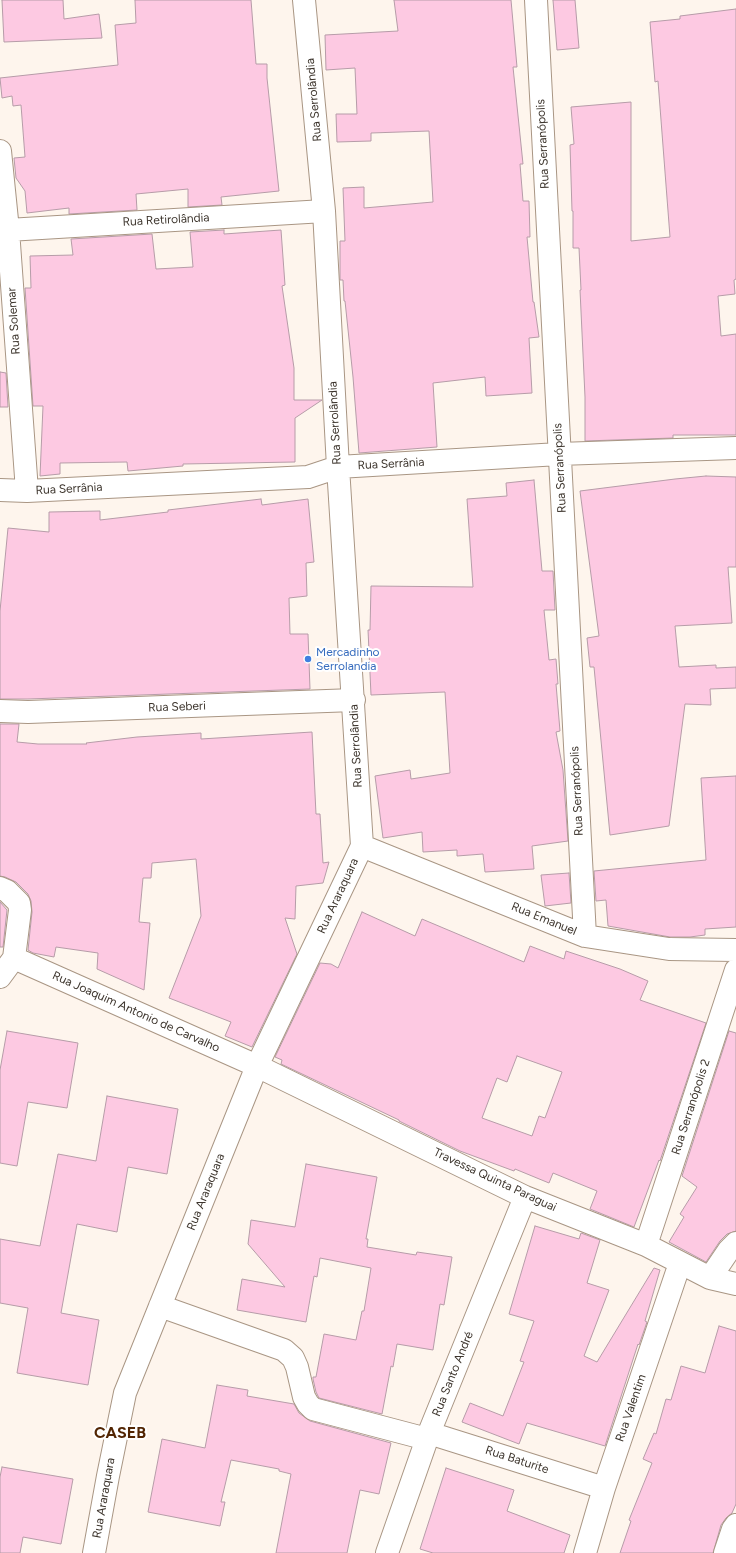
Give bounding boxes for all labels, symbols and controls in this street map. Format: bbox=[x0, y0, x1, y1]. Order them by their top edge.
street label: Rua Serrolândia bbox=[303, 58, 325, 142]
street label: Rua Serranópolis bbox=[533, 99, 553, 189]
street label: Rua Retirolândia bbox=[122, 211, 210, 229]
street label: Rua Solemar bbox=[4, 287, 24, 355]
street label: Rua Serrolândia bbox=[326, 381, 344, 465]
street label: Rua Serranópolis bbox=[550, 423, 570, 513]
street label: Rua Serrânia bbox=[357, 455, 425, 473]
street label: Rua Serrânia bbox=[35, 480, 103, 498]
place label: Mercadinho Serrolandia bbox=[316, 645, 380, 673]
marker: Mercadinho Serrolandia bbox=[303, 654, 313, 664]
street label: Rua Seberi bbox=[148, 699, 206, 715]
street label: Rua Serrolândia bbox=[347, 704, 365, 788]
street label: Rua Serranópolis bbox=[567, 746, 587, 836]
street label: Rua Araraquara bbox=[314, 856, 362, 936]
street label: Rua Emanuel bbox=[509, 899, 579, 939]
street label: Rua Joaquim Antonio de Carvalho bbox=[50, 968, 222, 1056]
street label: Rua Serranópolis 2 bbox=[669, 1057, 713, 1157]
street label: Travessa Quinta Paraguai bbox=[431, 1145, 559, 1215]
street label: Rua Araraquara bbox=[184, 1151, 228, 1233]
street label: Rua Santo André bbox=[429, 1329, 477, 1419]
street label: Rua Valentim bbox=[613, 1372, 649, 1444]
district label: CASEB bbox=[94, 1423, 146, 1443]
street label: Rua Baturite bbox=[483, 1443, 551, 1477]
street label: Rua Araraquara bbox=[90, 1457, 118, 1539]

